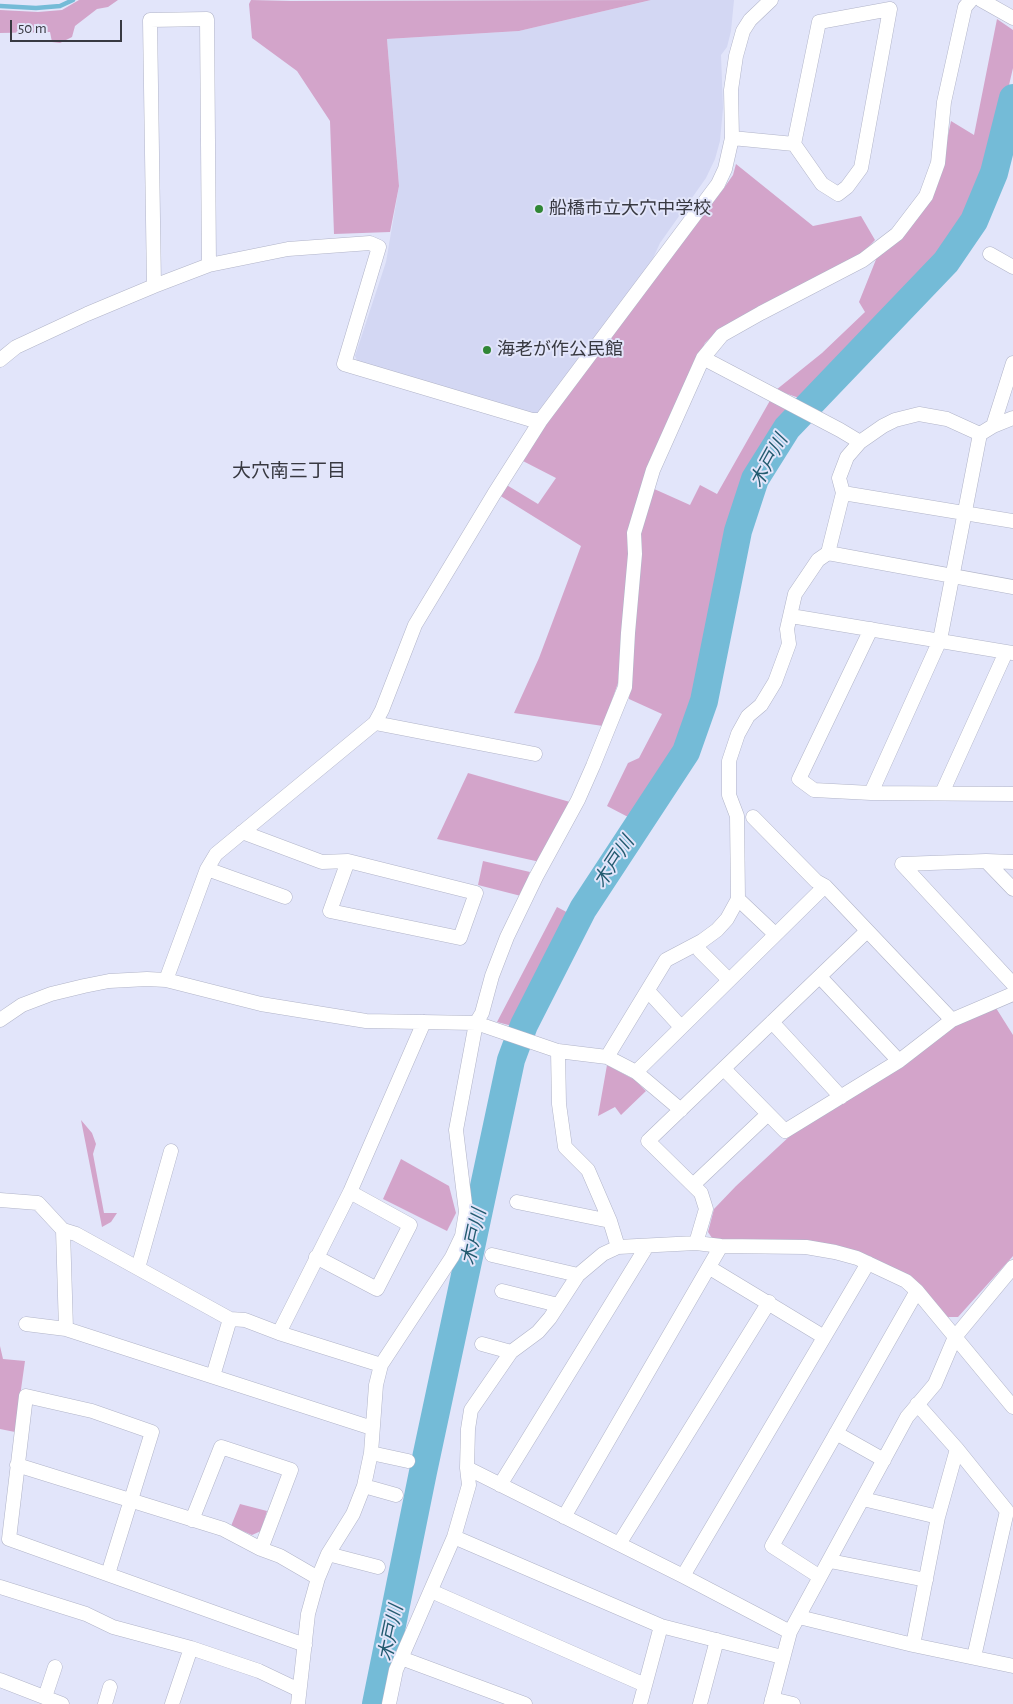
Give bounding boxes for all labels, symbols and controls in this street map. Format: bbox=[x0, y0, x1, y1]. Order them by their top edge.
scale bar bbox=[12, 10, 125, 42]
text: 50 m bbox=[18, 21, 47, 36]
place label: 船橋市立大穴中学校 bbox=[549, 198, 711, 220]
marker: 船橋市立大穴中学校 bbox=[533, 203, 545, 215]
place label: 海老が作公民館 bbox=[497, 339, 623, 361]
marker: 海老が作公民館 bbox=[481, 344, 493, 356]
water label: 木戸川 bbox=[745, 431, 793, 491]
district label: 大穴南三丁目 bbox=[232, 460, 346, 482]
water label: 木戸川 bbox=[589, 832, 639, 892]
water label: 木戸川 bbox=[457, 1207, 491, 1267]
water label: 木戸川 bbox=[374, 1603, 408, 1663]

